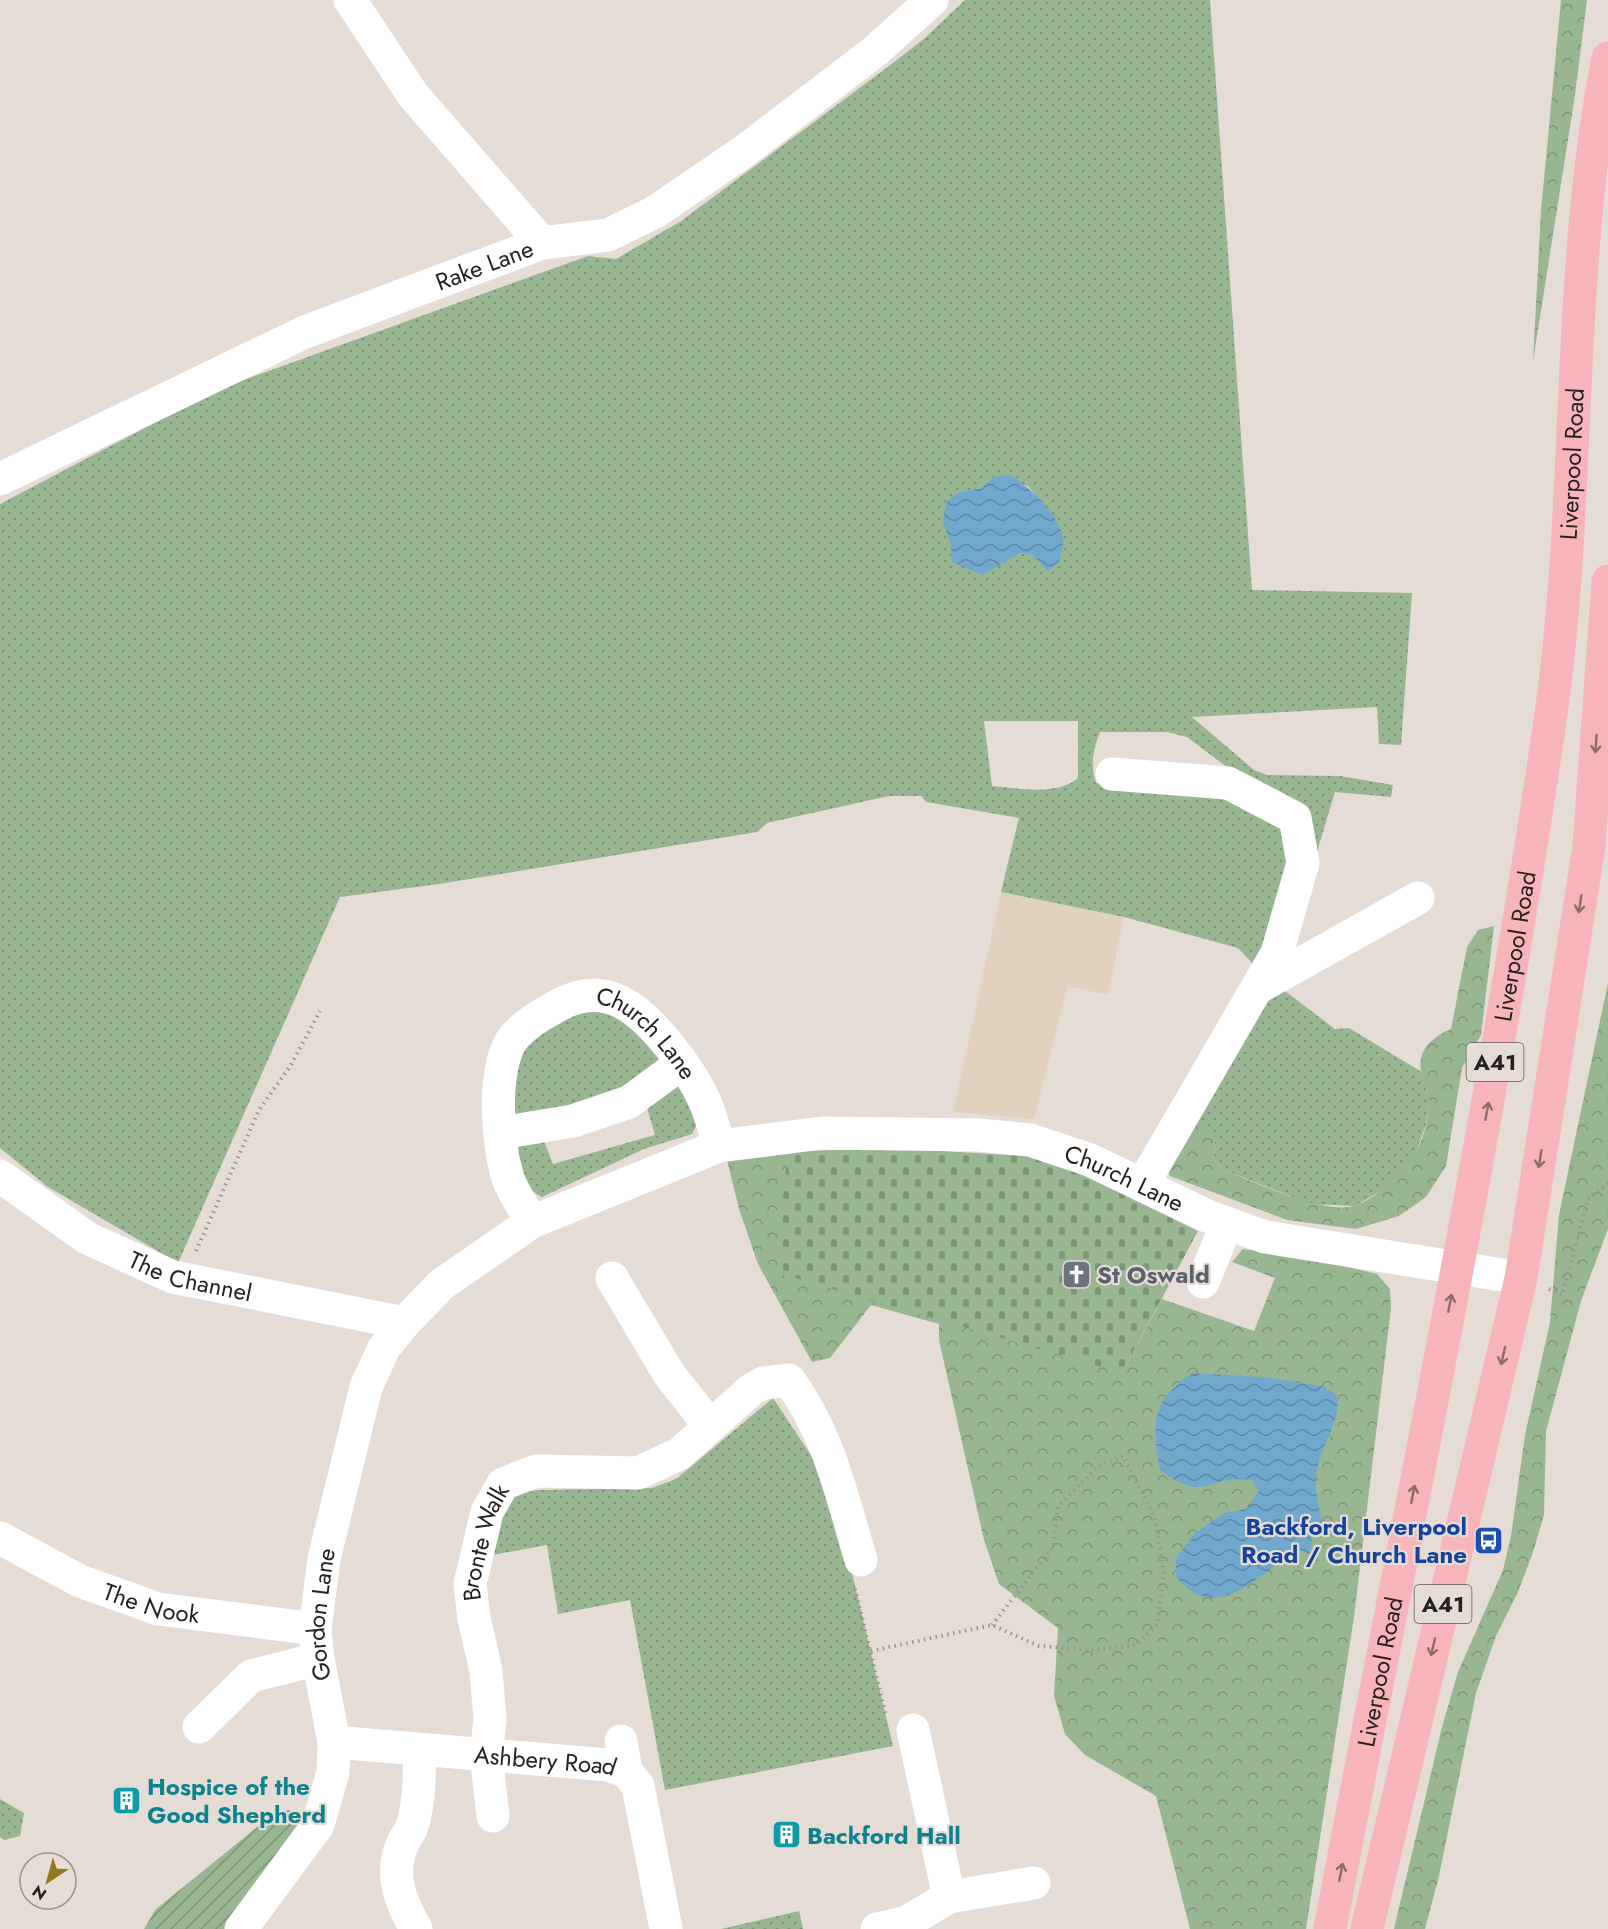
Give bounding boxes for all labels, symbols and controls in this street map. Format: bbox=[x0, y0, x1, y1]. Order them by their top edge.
street label: Rake Lane bbox=[430, 230, 538, 299]
street label: Liverpool Road bbox=[1550, 387, 1592, 541]
one-way arrow bbox=[1590, 734, 1601, 754]
street label: Liverpool Road bbox=[1485, 868, 1544, 1024]
one-way arrow bbox=[1574, 893, 1585, 913]
street label: Church Lane bbox=[594, 978, 706, 1086]
road number: A41 bbox=[1466, 1043, 1524, 1081]
one-way arrow bbox=[1482, 1102, 1493, 1122]
street label: Church Lane bbox=[1060, 1135, 1190, 1220]
one-way arrow bbox=[1534, 1148, 1545, 1168]
street label: The Channel bbox=[123, 1242, 255, 1310]
place label: St Oswald bbox=[1097, 1257, 1210, 1292]
church icon: St Oswald bbox=[1060, 1258, 1092, 1290]
one-way arrow bbox=[1445, 1294, 1456, 1313]
one-way arrow bbox=[1496, 1346, 1508, 1365]
street label: Bronte Walk bbox=[452, 1477, 517, 1603]
one-way arrow bbox=[1408, 1485, 1419, 1505]
place label: Backford, Liverpool Road / Church Lane bbox=[1241, 1509, 1467, 1572]
bus stop icon: Backford, Liverpool Road / Church Lane bbox=[1472, 1524, 1504, 1556]
street label: Gordon Lane bbox=[297, 1544, 344, 1684]
street label: The Nook bbox=[98, 1573, 202, 1632]
road number: A41 bbox=[1414, 1585, 1472, 1623]
street label: Liverpool Road bbox=[1348, 1594, 1411, 1750]
one-way arrow bbox=[1426, 1638, 1438, 1657]
street label: Ashbery Road bbox=[473, 1736, 621, 1784]
place label: Hospice of the Good Shepherd bbox=[147, 1769, 326, 1832]
building icon: Hospice of the Good Shepherd bbox=[110, 1784, 142, 1816]
place label: Backford Hall bbox=[807, 1818, 961, 1853]
building icon: Backford Hall bbox=[770, 1819, 802, 1851]
north arrow bbox=[18, 1851, 78, 1911]
one-way arrow bbox=[1336, 1862, 1347, 1882]
text: N bbox=[28, 1880, 51, 1906]

